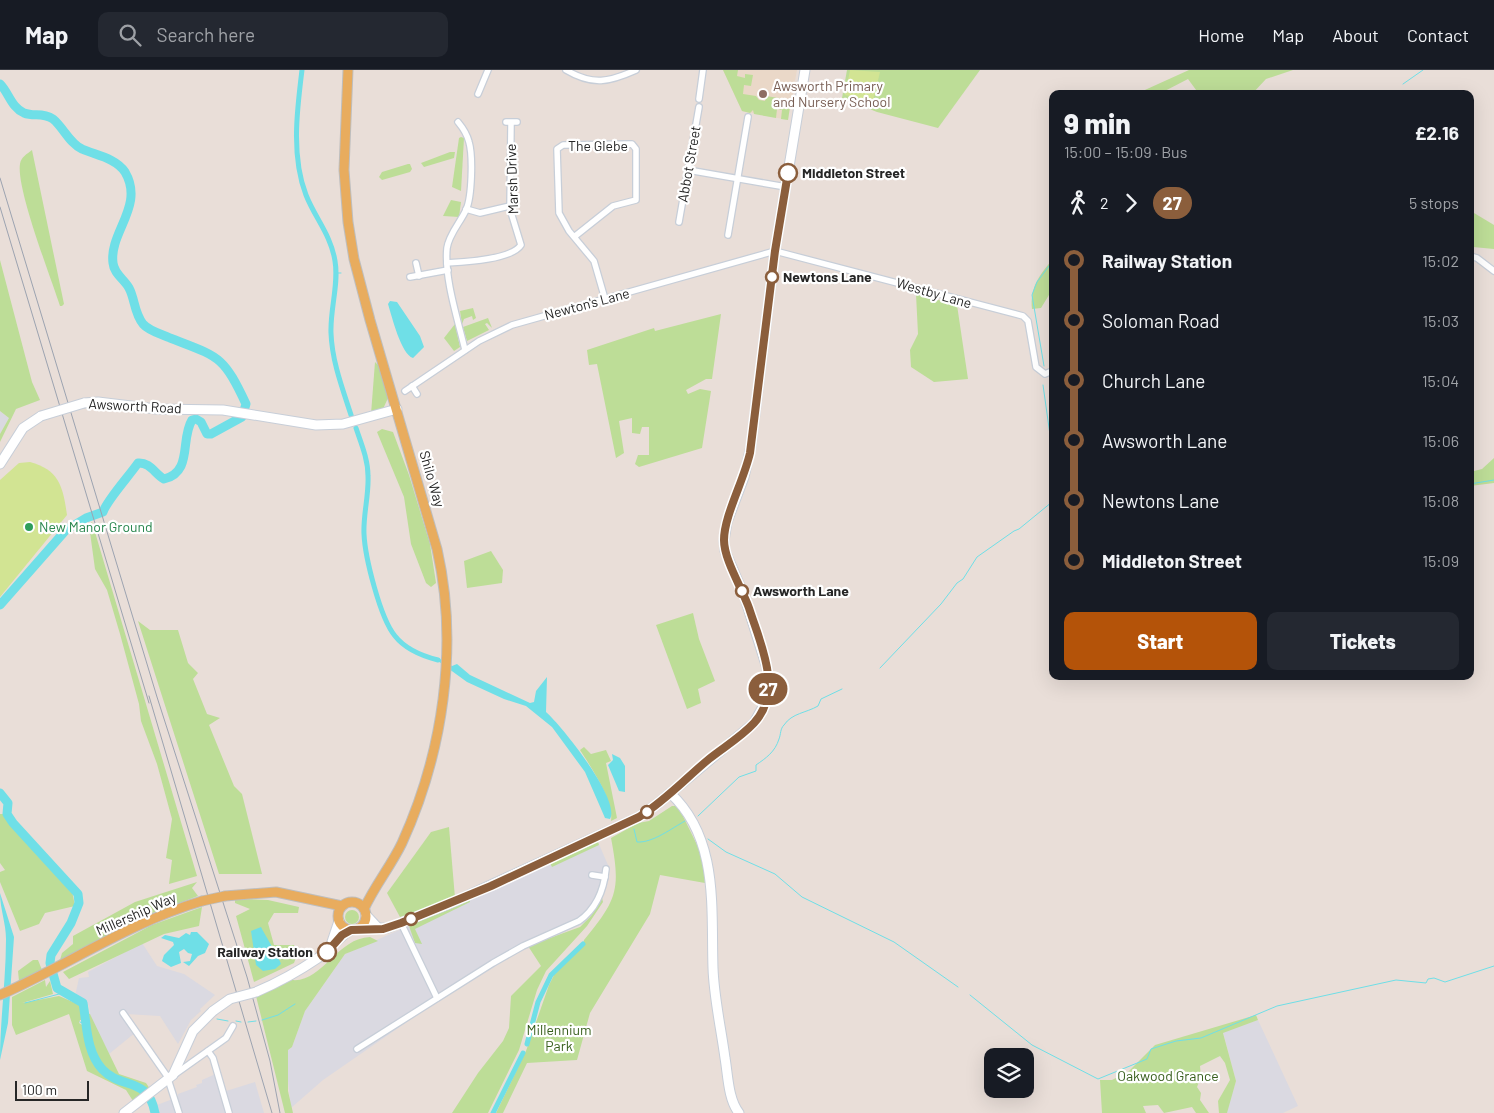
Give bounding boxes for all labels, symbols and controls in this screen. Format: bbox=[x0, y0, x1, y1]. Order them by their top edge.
search box bbox=[98, 12, 448, 57]
text: Map bbox=[25, 20, 68, 49]
icon: search bbox=[116, 21, 144, 49]
text: Search here bbox=[156, 23, 255, 46]
text: Home bbox=[1198, 24, 1244, 46]
text: Map bbox=[1272, 24, 1304, 46]
text: About bbox=[1332, 24, 1379, 46]
text: Contact bbox=[1407, 24, 1469, 46]
place label: Awsworth Primary and Nursery School bbox=[773, 77, 890, 110]
marker: Awsworth Primary and Nursery School bbox=[757, 88, 769, 100]
text: 9 min bbox=[1064, 106, 1131, 140]
text: £2.16 bbox=[1415, 121, 1459, 144]
street label: Abbot Street bbox=[673, 124, 704, 203]
street label: The Glebe bbox=[568, 137, 628, 154]
text: 15:00 – 15:09 · Bus bbox=[1064, 142, 1187, 161]
street label: Marsh Drive bbox=[502, 143, 521, 215]
marker: Middleton Street bbox=[778, 163, 798, 183]
place label: Middleton Street bbox=[802, 164, 905, 181]
icon: walk bbox=[1064, 189, 1092, 217]
icon: forward bbox=[1117, 189, 1145, 217]
text: 27 bbox=[1163, 192, 1182, 214]
text: 2 bbox=[1100, 193, 1109, 212]
text: 5 stops bbox=[1409, 193, 1459, 212]
text: Railway Station bbox=[1102, 249, 1232, 272]
text: 15:02 bbox=[1422, 251, 1459, 270]
place label: Newtons Lane bbox=[783, 268, 872, 285]
marker: Newtons Lane bbox=[765, 270, 779, 284]
street label: Westby Lane bbox=[895, 274, 974, 311]
street label: Newton's Lane bbox=[542, 284, 631, 323]
text: Soloman Road bbox=[1102, 309, 1220, 332]
text: 15:03 bbox=[1422, 311, 1459, 330]
text: Church Lane bbox=[1102, 369, 1205, 392]
text: 15:04 bbox=[1422, 371, 1459, 390]
street label: Awsworth Road bbox=[88, 395, 182, 416]
text: Awsworth Lane bbox=[1102, 429, 1227, 452]
text: 15:06 bbox=[1422, 431, 1459, 450]
street label: Shilo Way bbox=[416, 449, 449, 510]
text: Newtons Lane bbox=[1102, 489, 1219, 512]
text: 15:08 bbox=[1422, 491, 1459, 510]
place label: New Manor Ground bbox=[39, 518, 153, 535]
marker: New Manor Ground bbox=[23, 521, 35, 533]
text: Middleton Street bbox=[1102, 549, 1242, 572]
text: 15:09 bbox=[1422, 551, 1459, 570]
place label: Awsworth Lane bbox=[753, 582, 849, 599]
marker: Awsworth Lane bbox=[735, 584, 749, 598]
button: Start bbox=[1064, 612, 1257, 670]
button: Tickets bbox=[1267, 612, 1459, 670]
line badge: 27 bbox=[746, 673, 790, 705]
text: 27 bbox=[758, 678, 778, 700]
unlabelled marker bbox=[640, 805, 654, 819]
street label: Millership Way bbox=[93, 888, 179, 939]
unlabelled marker bbox=[404, 912, 418, 926]
marker: Railway Station bbox=[317, 942, 337, 962]
place label: Railway Station bbox=[217, 943, 313, 960]
park label: Millennium Park bbox=[526, 1021, 592, 1054]
map controls bbox=[984, 1048, 1034, 1098]
button: layers bbox=[984, 1048, 1034, 1098]
park label: Oakwood Grance bbox=[1117, 1067, 1219, 1084]
scale bar bbox=[15, 1078, 89, 1101]
text: 100 m bbox=[22, 1081, 57, 1098]

